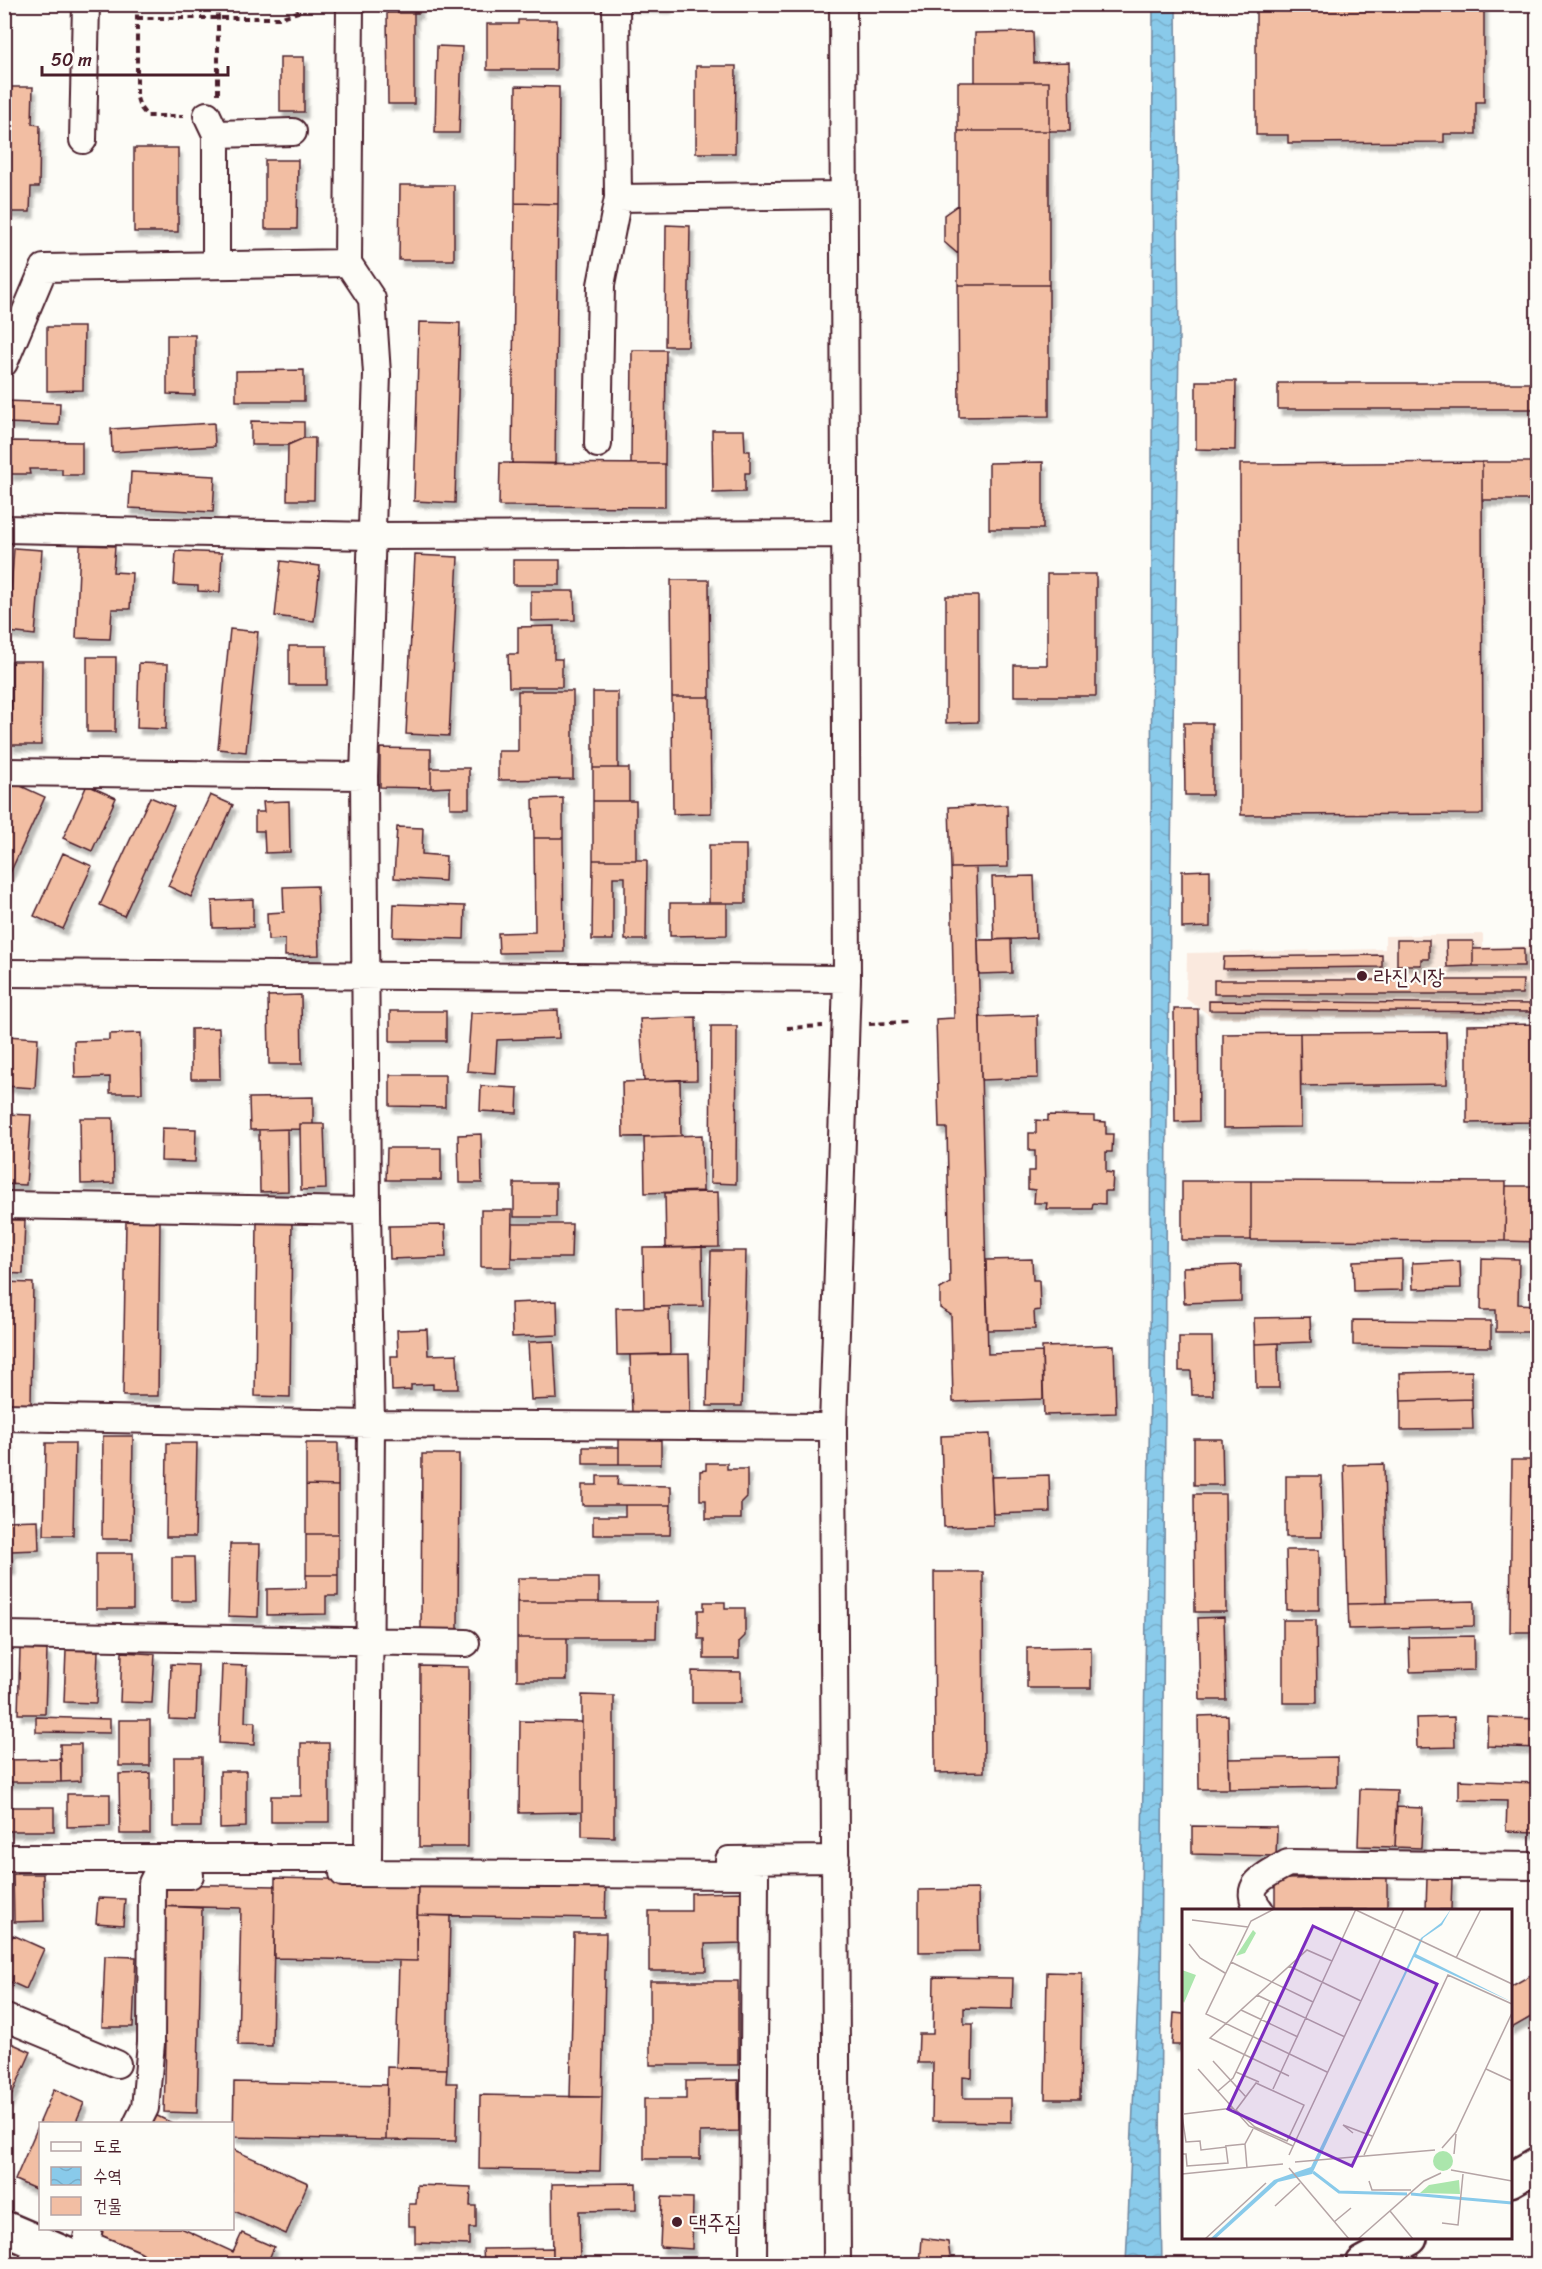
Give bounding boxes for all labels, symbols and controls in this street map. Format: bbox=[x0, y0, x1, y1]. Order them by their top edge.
scale bar bbox=[42, 39, 228, 77]
text: 50 m bbox=[51, 44, 92, 76]
place label: 라진시장 bbox=[1374, 957, 1445, 996]
marker: 라진시장 bbox=[1355, 969, 1369, 983]
inset map bbox=[1182, 1909, 1512, 2239]
legend bbox=[39, 2122, 234, 2230]
text: 도로 bbox=[93, 2130, 122, 2162]
text: 수역 bbox=[93, 2160, 122, 2192]
text: 건물 bbox=[93, 2190, 122, 2222]
place label: 댁주집 bbox=[689, 2203, 742, 2242]
marker: 댁주집 bbox=[670, 2215, 684, 2229]

